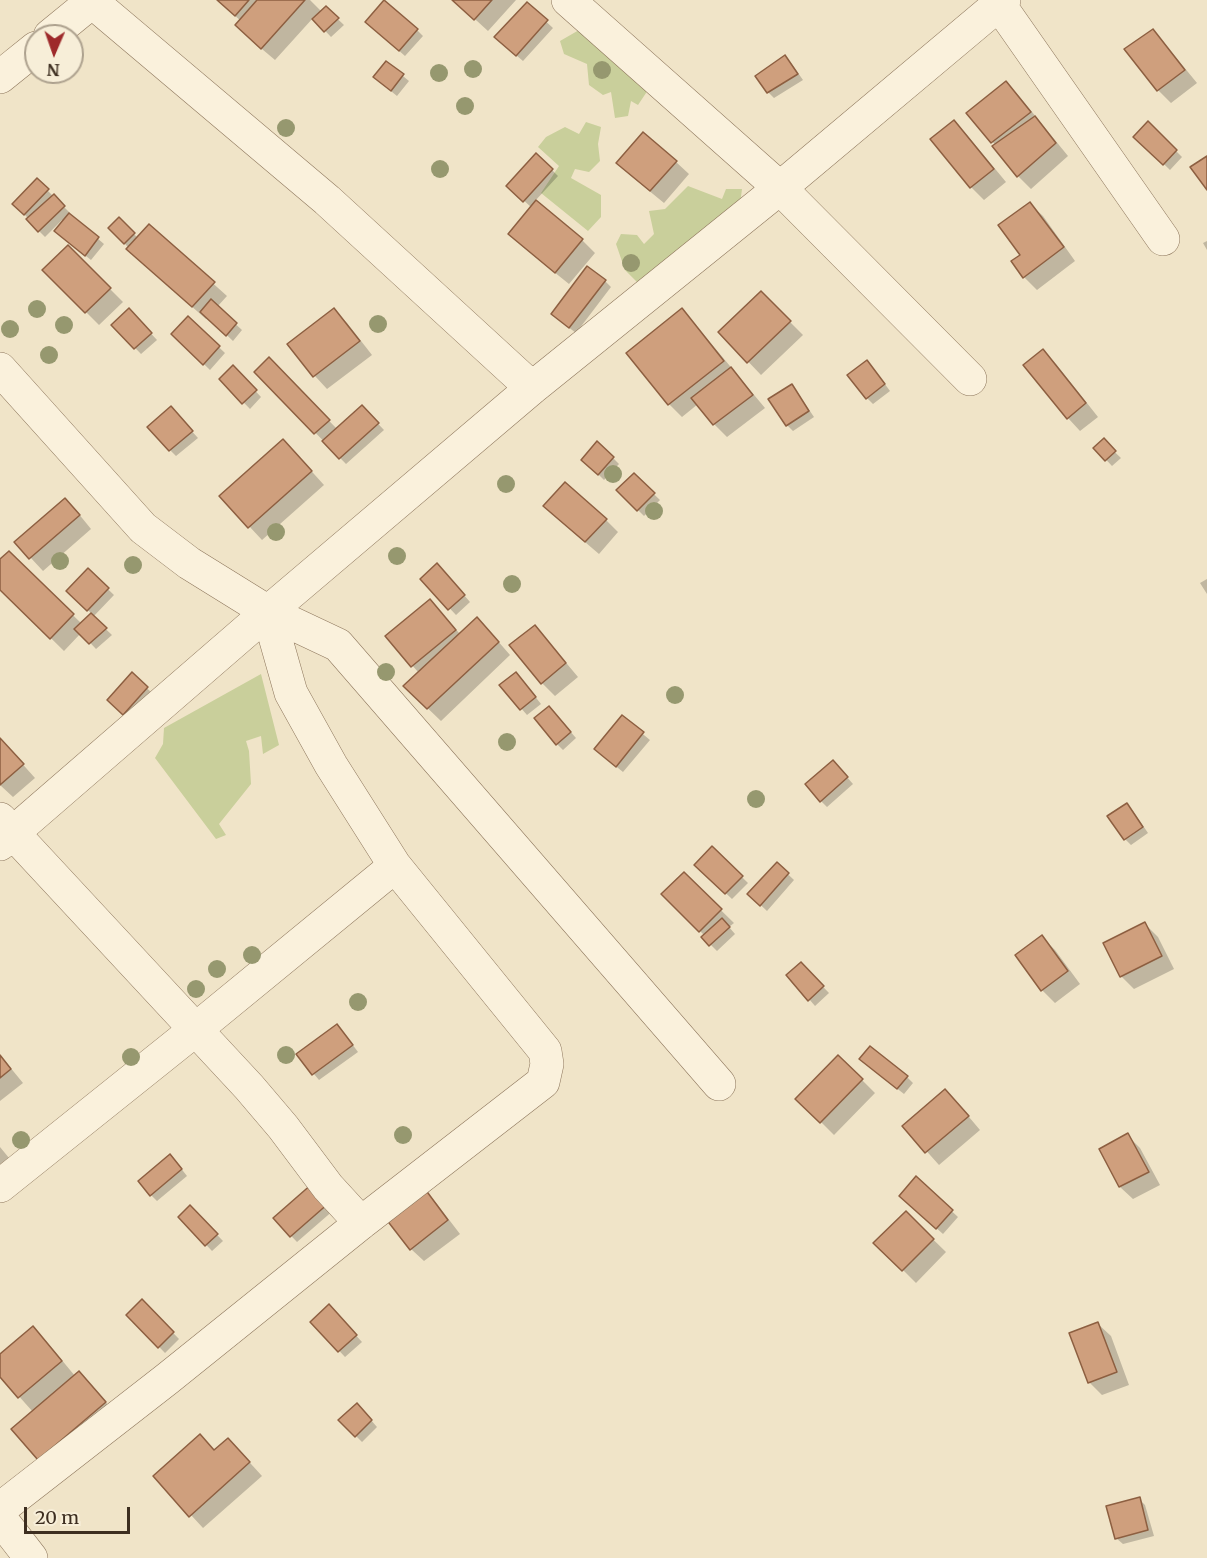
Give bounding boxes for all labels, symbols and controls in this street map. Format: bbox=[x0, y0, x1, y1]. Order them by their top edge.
north arrow bbox=[24, 24, 84, 84]
text: N bbox=[47, 60, 60, 80]
scale bar bbox=[27, 1495, 134, 1533]
text: 20 m bbox=[35, 1506, 79, 1529]

